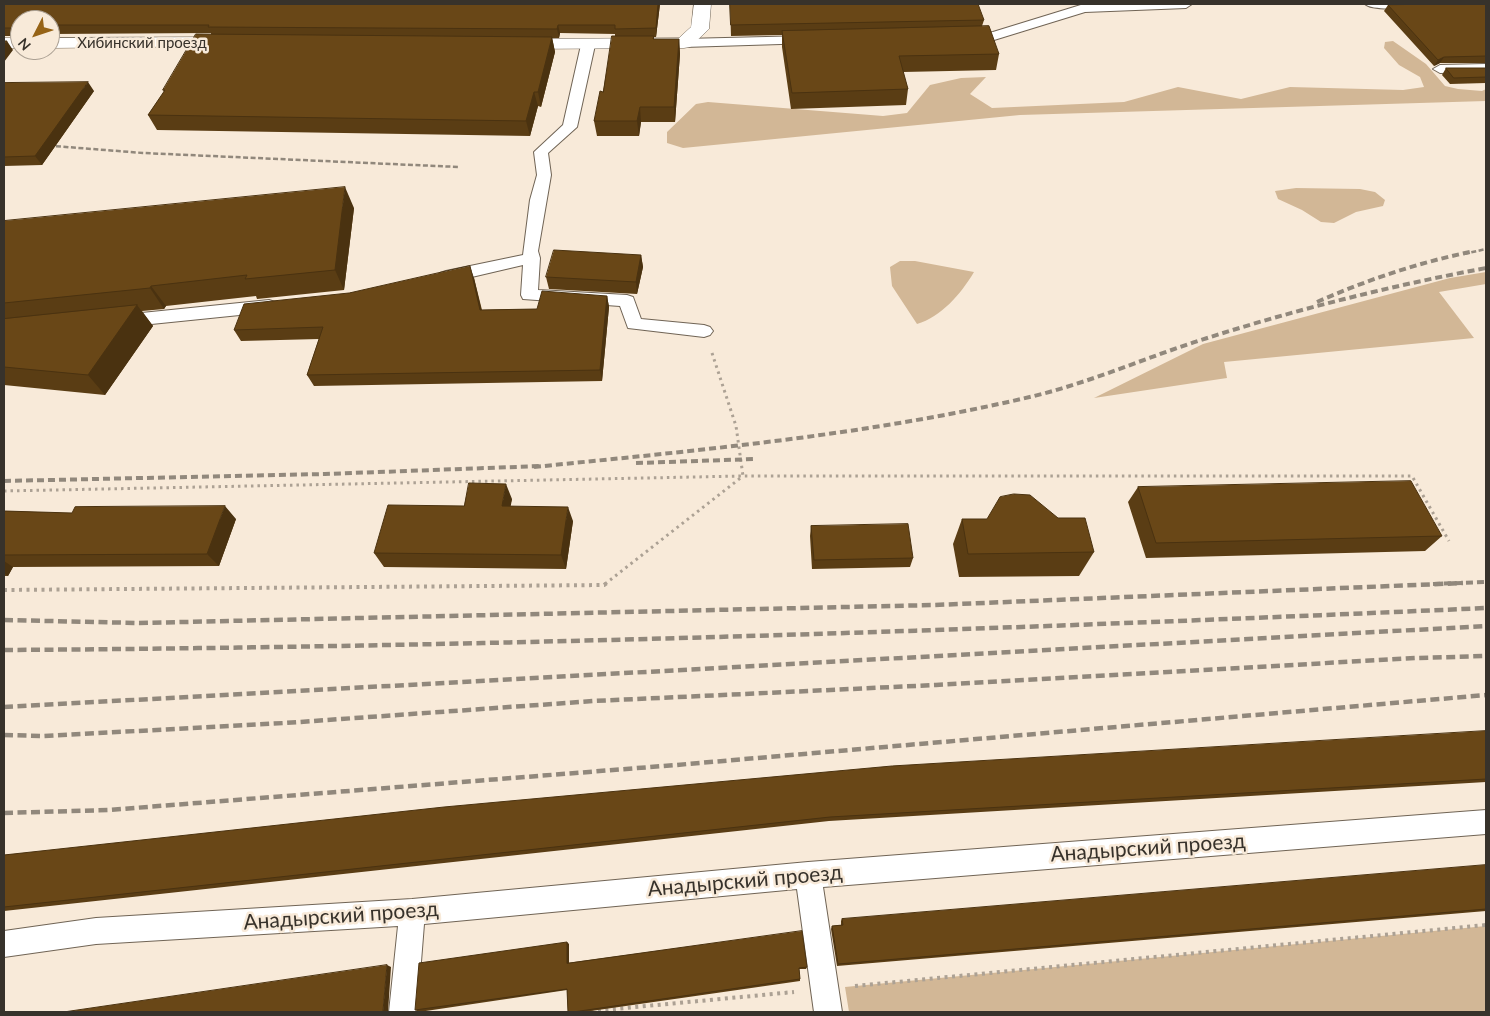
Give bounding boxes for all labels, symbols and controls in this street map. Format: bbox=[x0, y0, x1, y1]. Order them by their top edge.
north arrow bbox=[10, 10, 60, 60]
street label: Хибинский проезд bbox=[77, 34, 207, 52]
text: N bbox=[14, 35, 34, 54]
street label: Анадырский проезд bbox=[1050, 829, 1246, 867]
street label: Анадырский проезд bbox=[646, 860, 844, 902]
street label: Анадырский проезд bbox=[243, 897, 439, 935]

